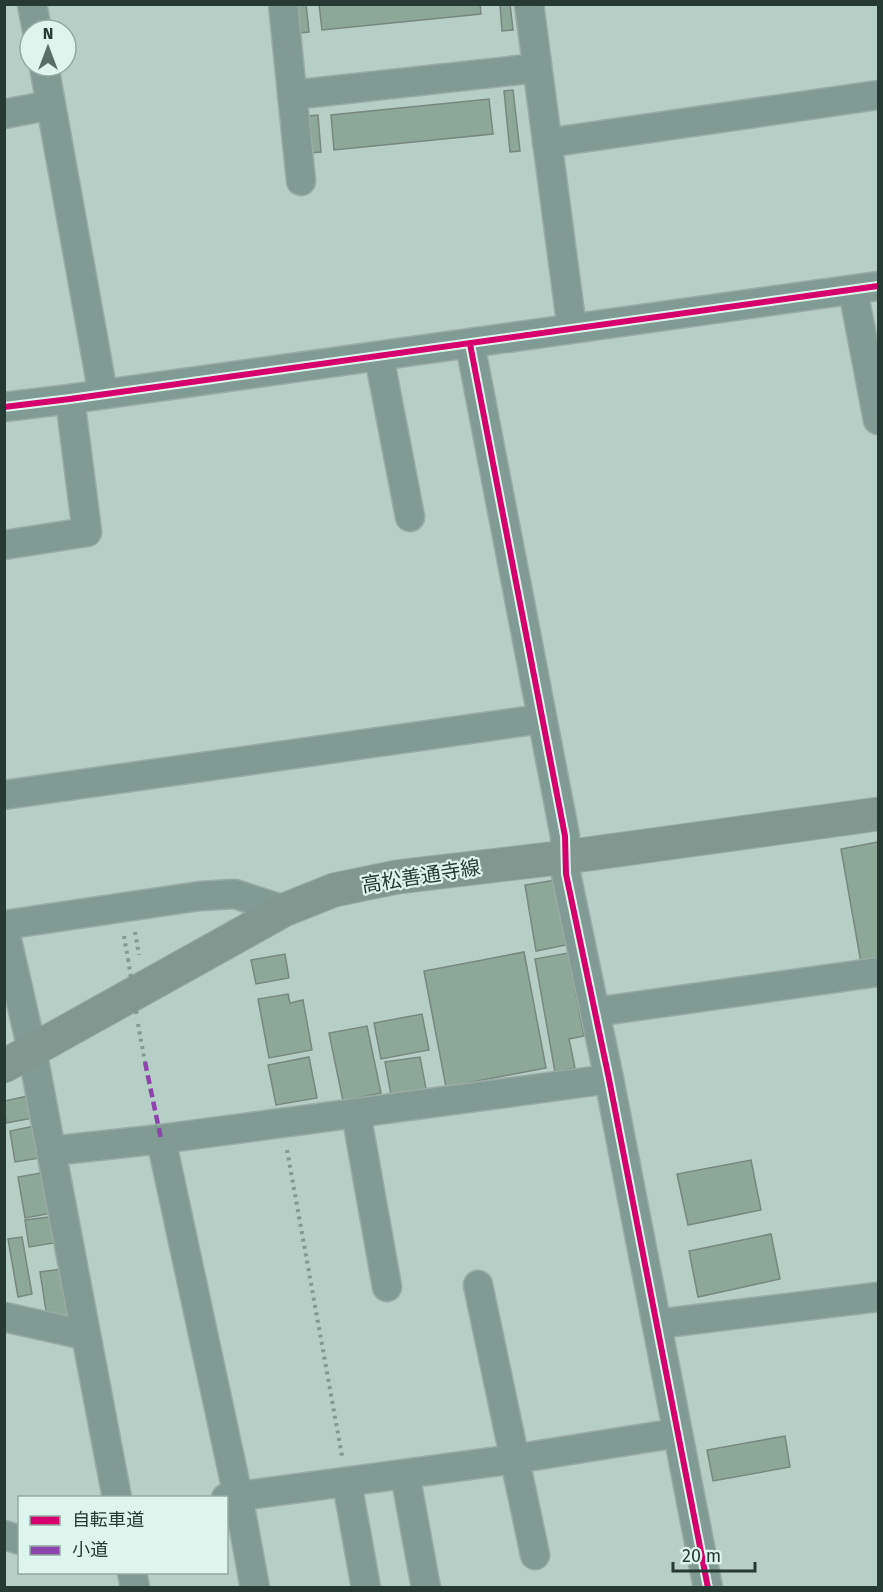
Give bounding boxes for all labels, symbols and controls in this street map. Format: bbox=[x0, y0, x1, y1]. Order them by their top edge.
north arrow bbox=[18, 18, 78, 78]
text: N bbox=[43, 24, 53, 43]
street label: 高松善通寺線 bbox=[360, 855, 482, 897]
legend bbox=[18, 1496, 228, 1574]
text: 自転車道 bbox=[72, 1509, 144, 1531]
scale bar bbox=[673, 1535, 756, 1573]
text: 小道 bbox=[72, 1539, 108, 1561]
text: 20 m bbox=[682, 1545, 721, 1567]

